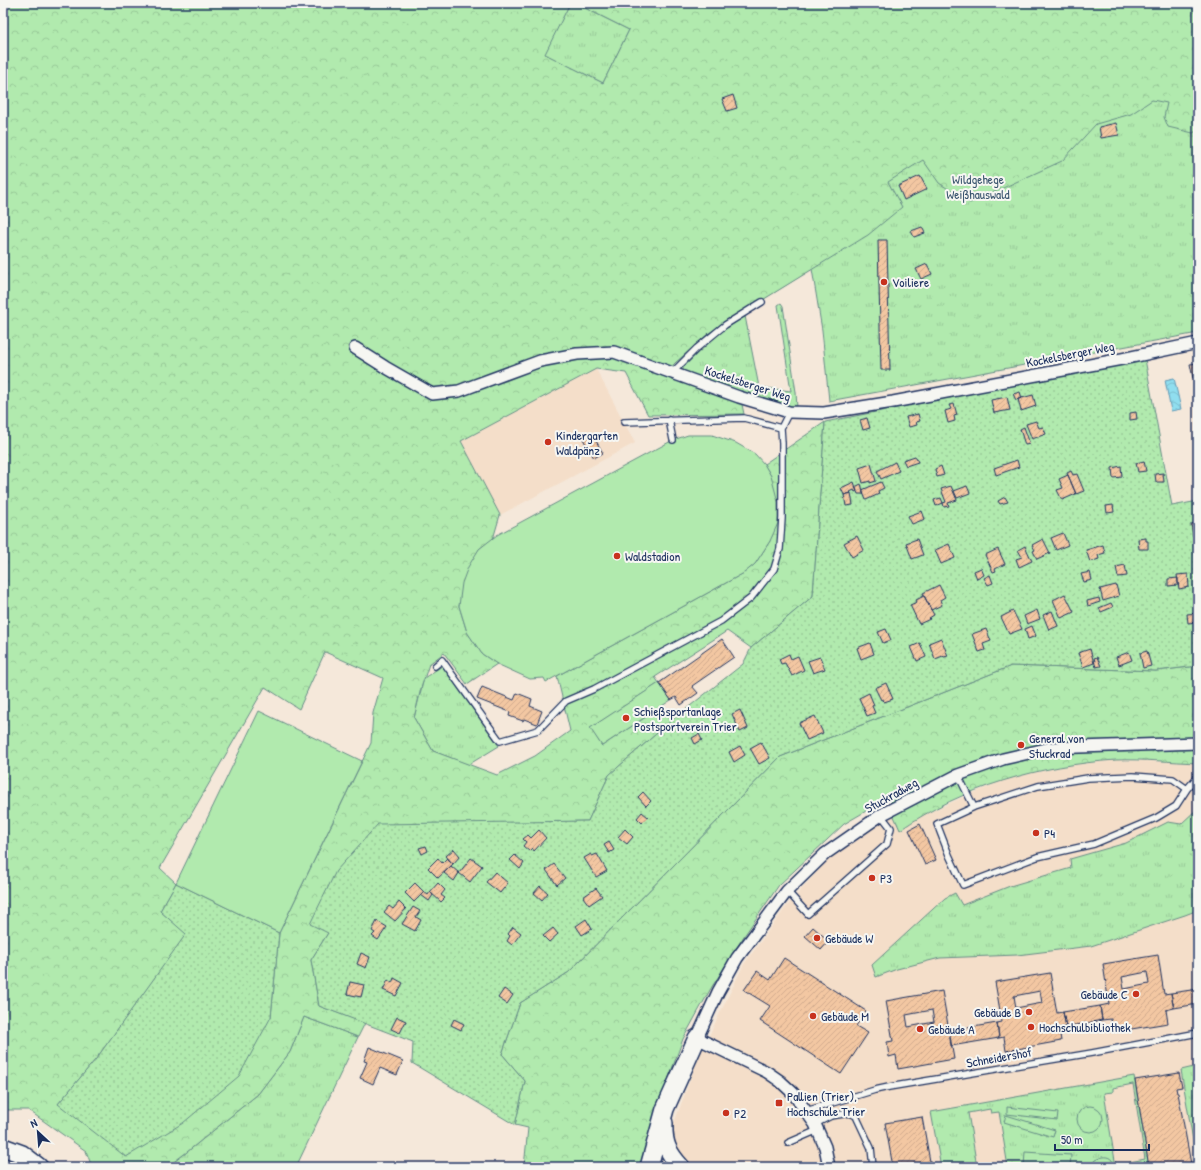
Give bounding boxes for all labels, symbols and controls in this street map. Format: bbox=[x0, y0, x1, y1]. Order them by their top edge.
park label: Wildgehege Weißhauswald bbox=[946, 170, 1010, 203]
place label: Voiliere bbox=[892, 273, 929, 291]
marker: Voiliere bbox=[879, 277, 889, 287]
street label: Kockelsberger Weg bbox=[1024, 337, 1116, 371]
street label: Kockelsberger Weg bbox=[703, 361, 794, 405]
place label: Kindergarten Waldpänz bbox=[556, 426, 618, 459]
marker: Kindergarten Waldpänz bbox=[543, 437, 553, 447]
place label: Waldstadion bbox=[625, 547, 680, 565]
marker: Waldstadion bbox=[612, 551, 622, 561]
place label: Schießsportanlage Postsportverein Trier bbox=[634, 702, 737, 735]
marker: Schießsportanlage Postsportverein Trier bbox=[621, 713, 631, 723]
place label: General von Stuckrad bbox=[1029, 729, 1084, 762]
marker: General von Stuckrad bbox=[1016, 740, 1026, 750]
street label: Stuckradweg bbox=[861, 773, 921, 817]
place label: P4 bbox=[1044, 824, 1055, 842]
marker: P4 bbox=[1031, 828, 1041, 838]
place label: P3 bbox=[880, 869, 892, 887]
marker: P3 bbox=[867, 873, 877, 883]
place label: Gebäude W bbox=[825, 929, 873, 947]
marker: Gebäude W bbox=[812, 933, 822, 943]
place label: Gebäude C bbox=[1081, 985, 1128, 1003]
marker: Gebäude C bbox=[1131, 989, 1141, 999]
place label: Gebäude B bbox=[974, 1003, 1021, 1021]
place label: Gebäude M bbox=[821, 1007, 869, 1025]
marker: Gebäude B bbox=[1024, 1007, 1034, 1017]
marker: Gebäude M bbox=[808, 1011, 818, 1021]
place label: Hochschulbibliothek bbox=[1039, 1018, 1131, 1036]
place label: Gebäude A bbox=[928, 1020, 975, 1038]
marker: Hochschulbibliothek bbox=[1026, 1022, 1036, 1032]
marker: Gebäude A bbox=[915, 1024, 925, 1034]
street label: Schneidershof bbox=[965, 1042, 1033, 1072]
place label: Pallien (Trier), Hochschule Trier bbox=[787, 1087, 865, 1120]
marker: Pallien (Trier), Hochschule Trier bbox=[774, 1098, 784, 1108]
place label: P2 bbox=[734, 1104, 746, 1122]
marker: P2 bbox=[721, 1108, 731, 1118]
north arrow bbox=[18, 1112, 58, 1152]
text: N bbox=[28, 1115, 39, 1131]
scale bar bbox=[1055, 1126, 1149, 1152]
text: 50 m bbox=[1061, 1131, 1082, 1148]

